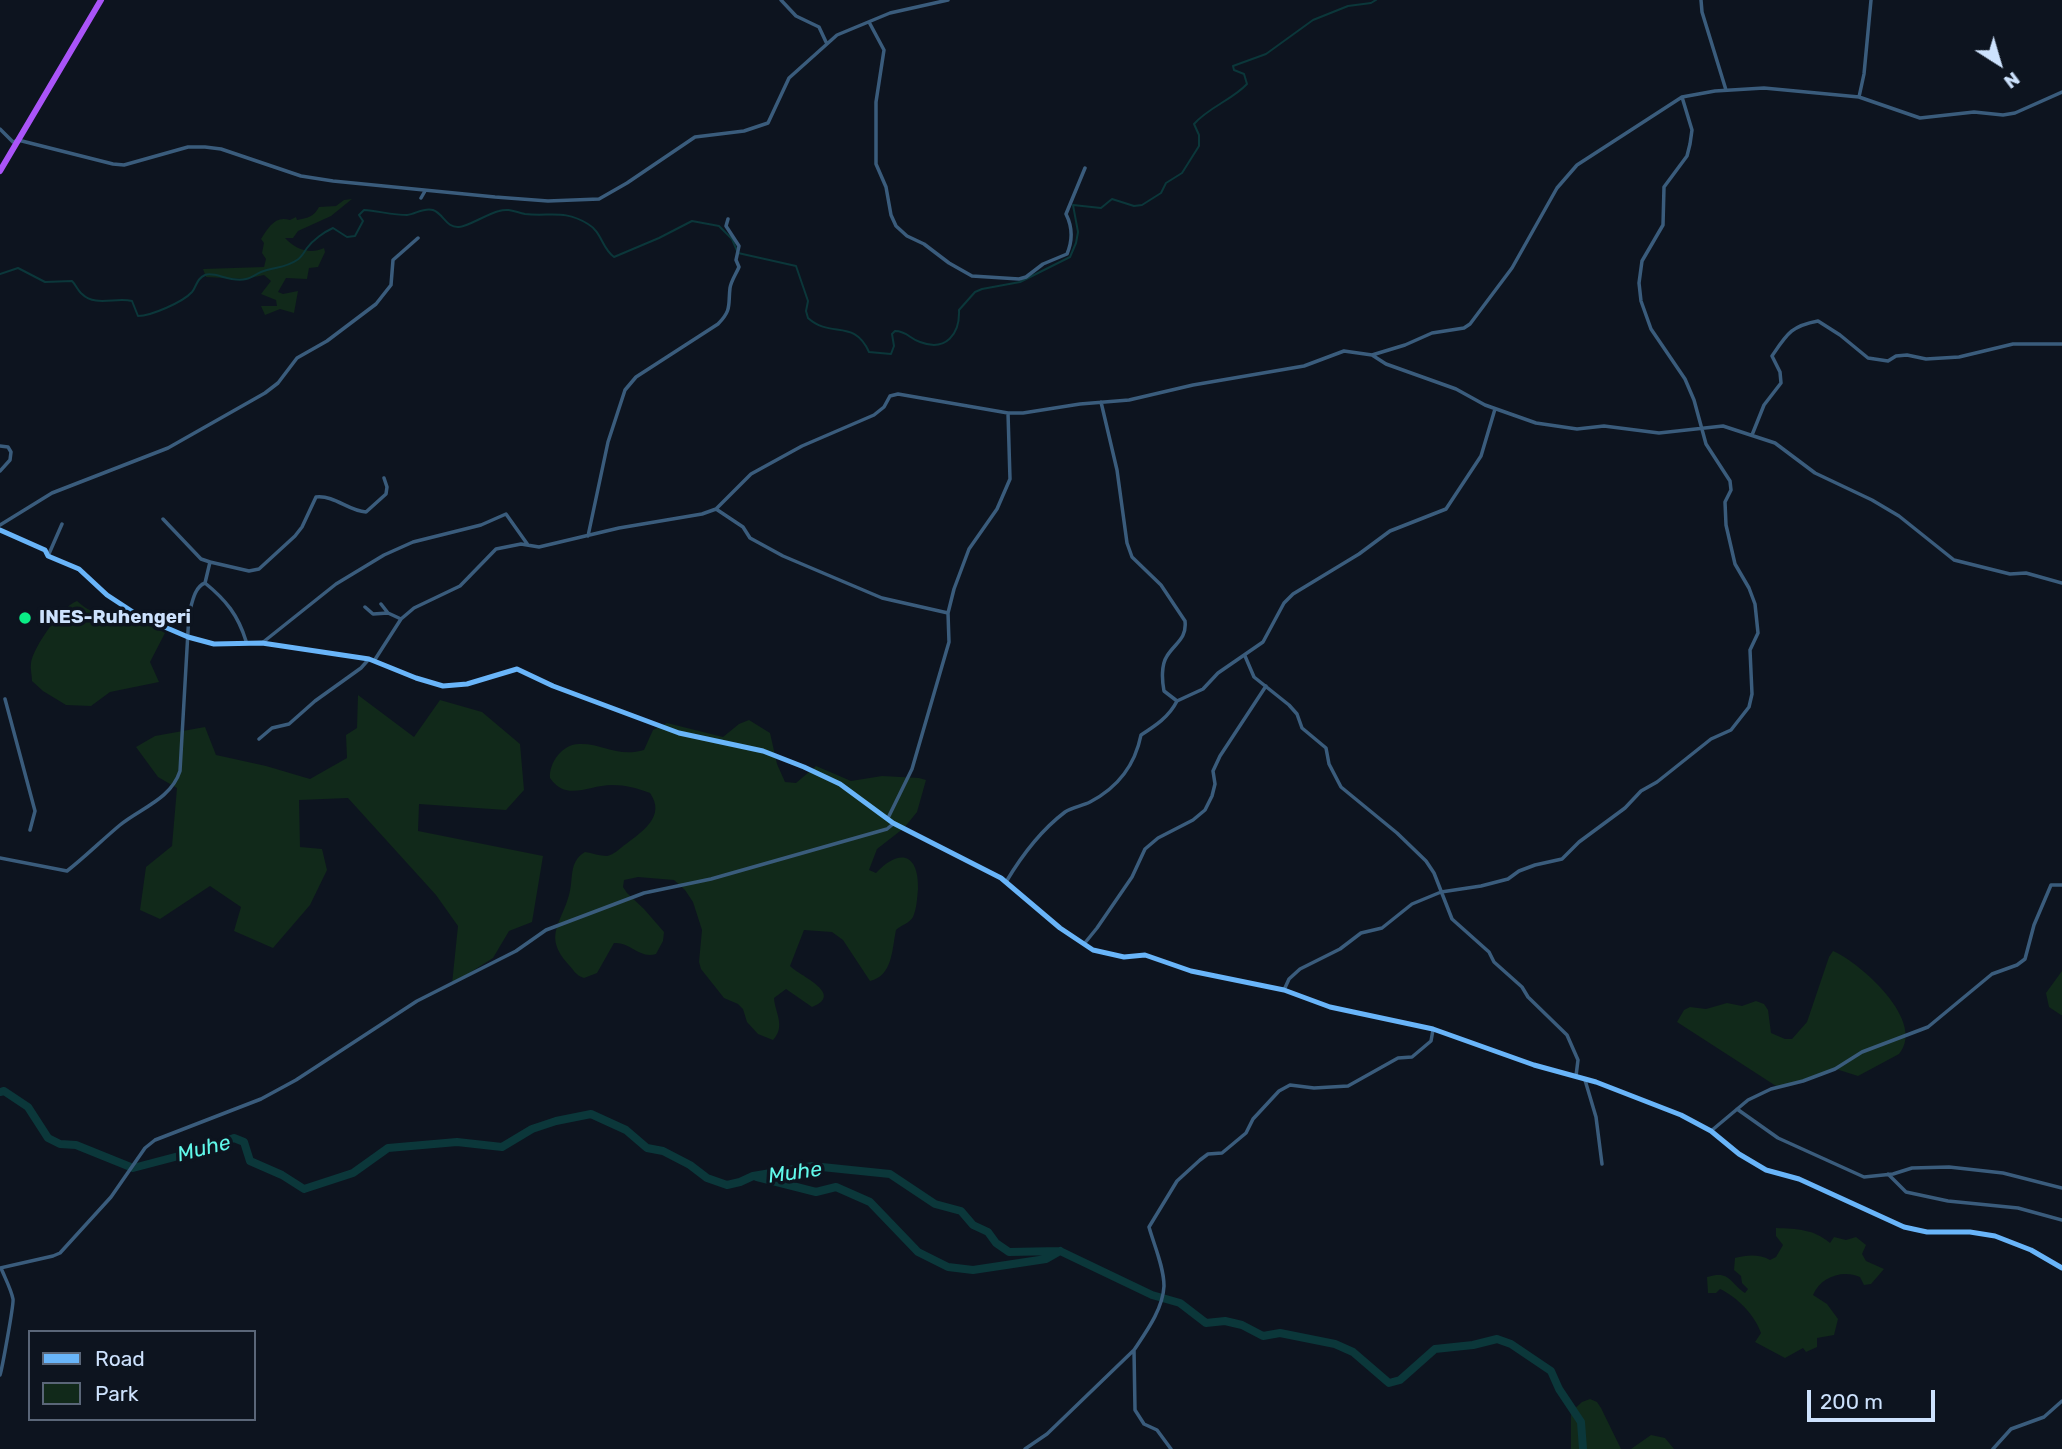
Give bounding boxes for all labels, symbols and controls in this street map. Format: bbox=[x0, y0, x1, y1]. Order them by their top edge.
north arrow bbox=[1964, 28, 2034, 98]
text: N bbox=[2000, 67, 2024, 93]
place label: INES-Ruhengeri bbox=[39, 607, 191, 629]
marker: INES-Ruhengeri bbox=[17, 610, 33, 626]
water label: Muhe bbox=[175, 1130, 233, 1168]
water label: Muhe bbox=[767, 1157, 823, 1189]
legend bbox=[28, 1330, 256, 1421]
text: Road bbox=[95, 1346, 145, 1371]
scale bar bbox=[1810, 1376, 1938, 1420]
text: Park bbox=[95, 1381, 139, 1406]
text: 200 m bbox=[1820, 1389, 1883, 1414]

